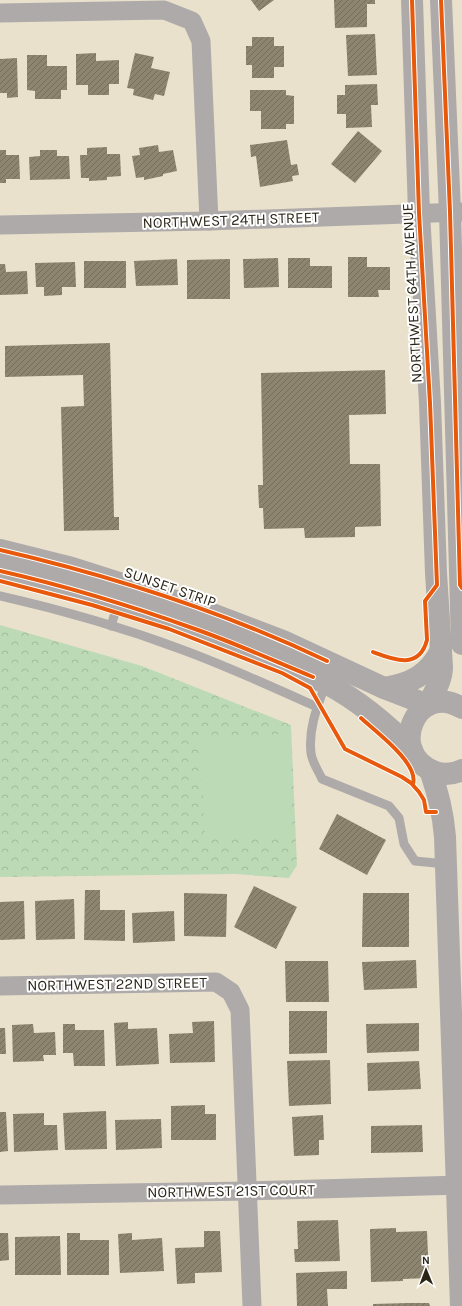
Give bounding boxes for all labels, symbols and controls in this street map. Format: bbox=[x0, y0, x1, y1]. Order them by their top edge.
street label: NORTHWEST 64TH AVENUE bbox=[398, 203, 426, 383]
street label: NORTHWEST 24TH STREET bbox=[142, 208, 320, 232]
street label: SUNSET STRIP bbox=[122, 563, 218, 611]
street label: NORTHWEST 22ND STREET bbox=[27, 973, 208, 995]
street label: NORTHWEST 21ST COURT bbox=[147, 1181, 316, 1201]
north arrow bbox=[406, 1250, 446, 1290]
text: N bbox=[422, 1254, 430, 1267]

